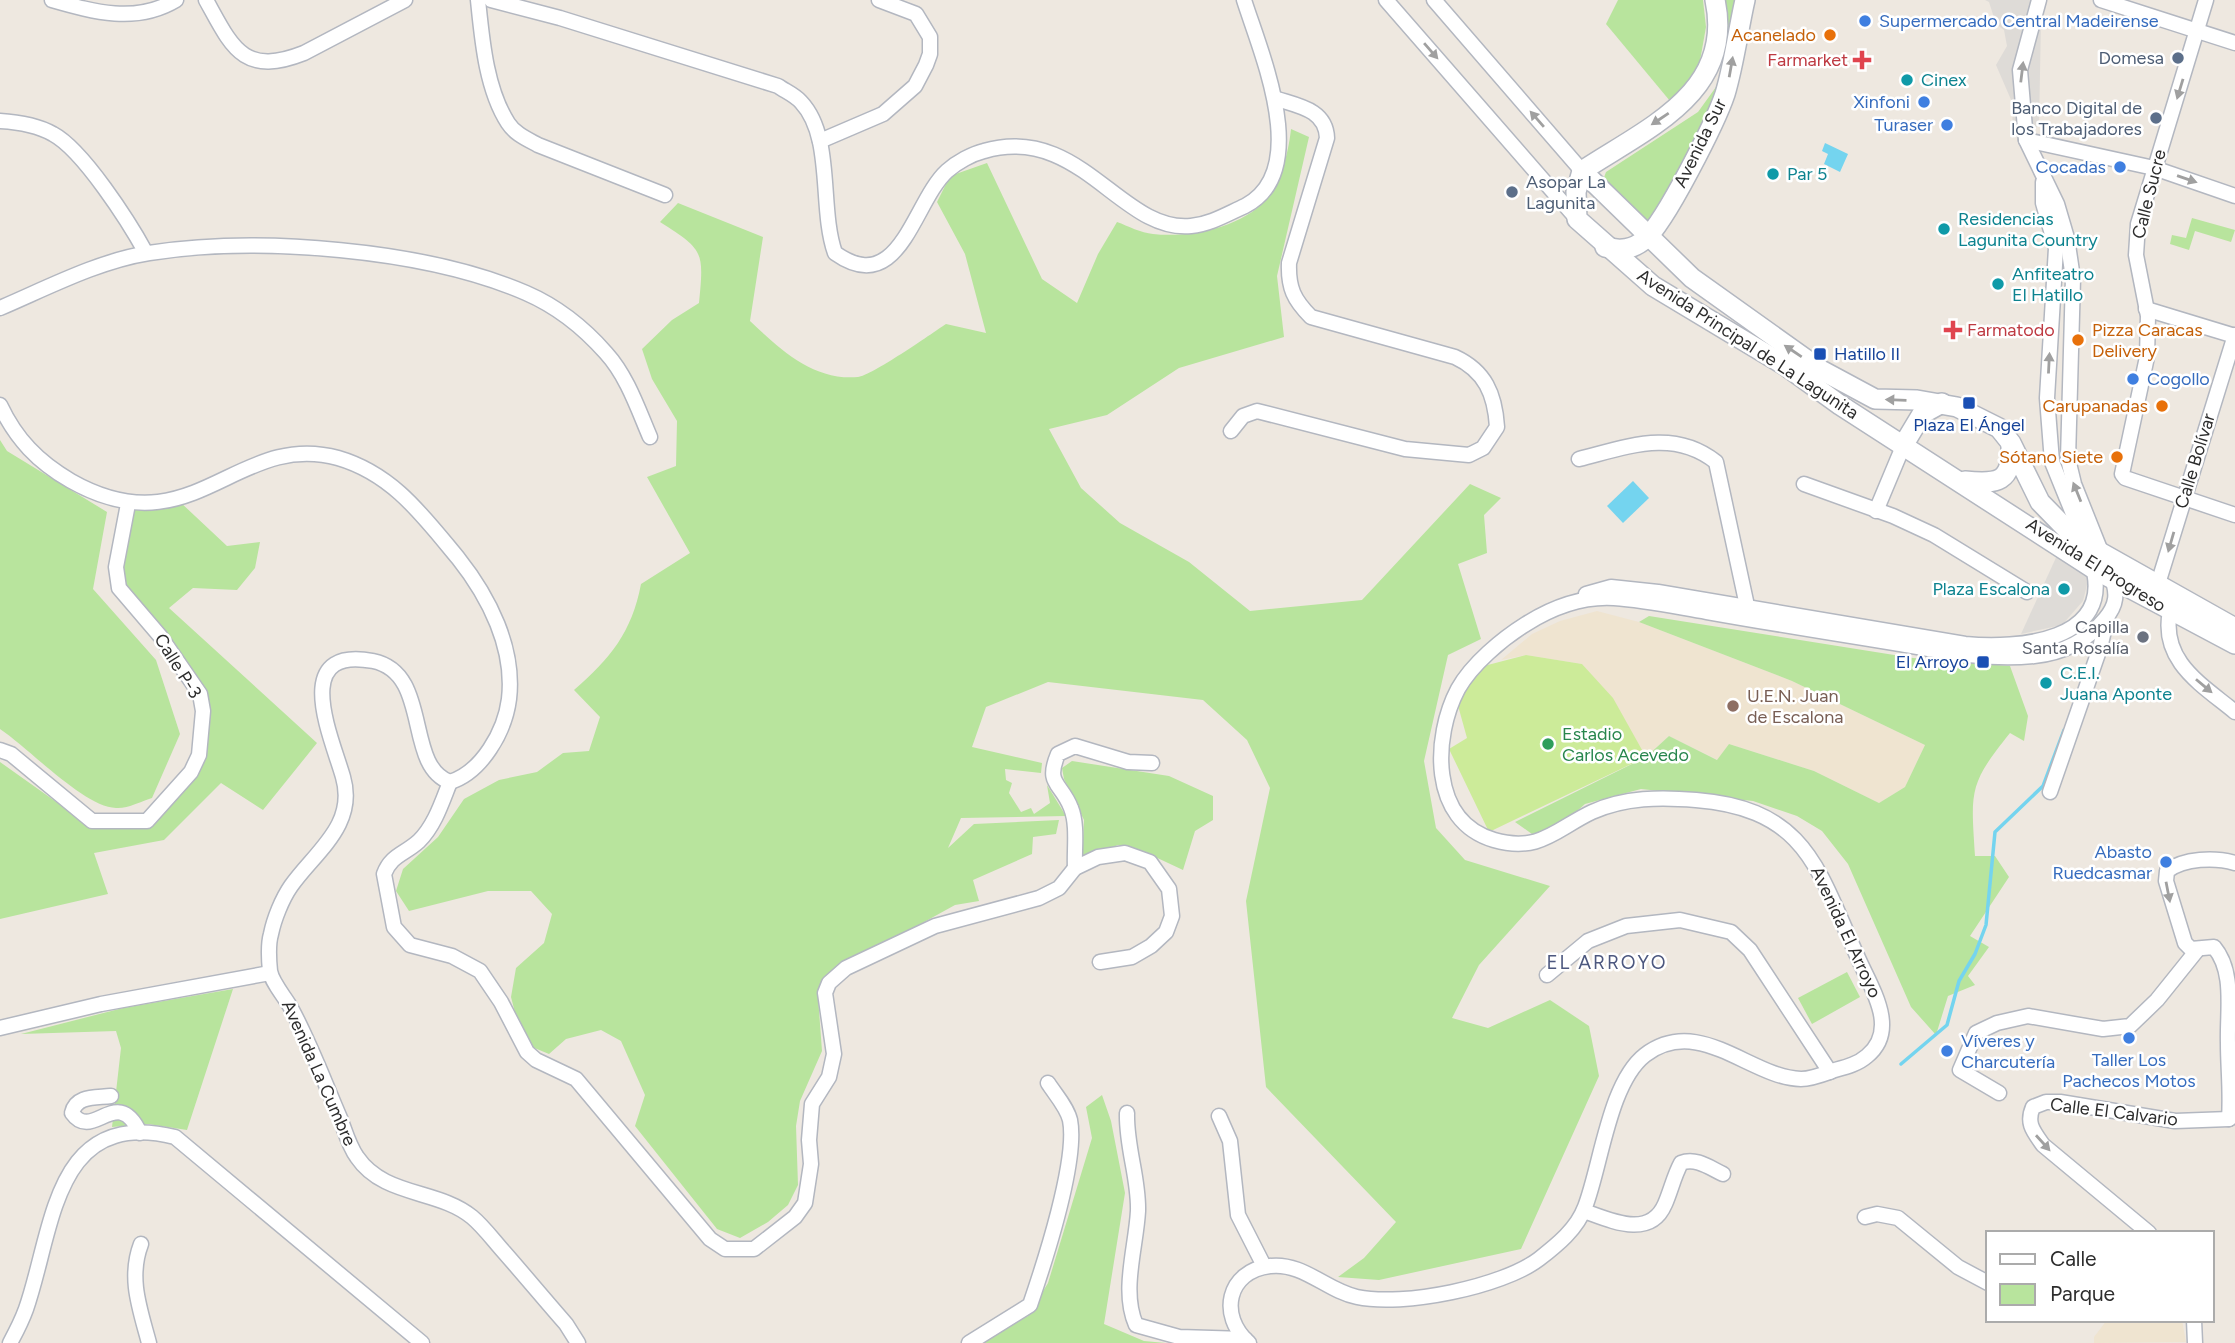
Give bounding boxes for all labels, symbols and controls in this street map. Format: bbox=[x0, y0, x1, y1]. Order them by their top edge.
place label: Supermercado Central Madeirense bbox=[1879, 10, 2159, 32]
marker: Supermercado Central Madeirense bbox=[1857, 13, 1873, 29]
place label: Acanelado bbox=[1731, 24, 1816, 46]
marker: Acanelado bbox=[1822, 27, 1838, 43]
one-way arrow bbox=[1423, 43, 1438, 60]
place label: Domesa bbox=[2098, 47, 2164, 69]
place label: Farmarket bbox=[1767, 49, 1848, 71]
marker: Domesa bbox=[2170, 50, 2186, 66]
marker: Farmarket bbox=[1854, 52, 1870, 68]
one-way arrow bbox=[1726, 55, 1737, 77]
one-way arrow bbox=[2017, 61, 2028, 83]
place label: Cinex bbox=[1921, 69, 1967, 91]
marker: Cinex bbox=[1899, 72, 1915, 88]
one-way arrow bbox=[2174, 78, 2184, 99]
place label: Xinfoni bbox=[1853, 91, 1910, 113]
marker: Xinfoni bbox=[1916, 94, 1932, 110]
street label: Avenida Sur bbox=[1669, 95, 1731, 191]
place label: Banco Digital de los Trabajadores bbox=[2011, 97, 2142, 140]
marker: Banco Digital de los Trabajadores bbox=[2148, 110, 2164, 126]
one-way arrow bbox=[1530, 111, 1545, 128]
one-way arrow bbox=[1651, 112, 1669, 126]
place label: Turaser bbox=[1874, 114, 1933, 136]
marker: Turaser bbox=[1939, 117, 1955, 133]
street label: Calle Sucre bbox=[2127, 147, 2171, 241]
place label: Cocadas bbox=[2036, 156, 2106, 178]
marker: Cocadas bbox=[2112, 159, 2128, 175]
place label: Par 5 bbox=[1787, 163, 1827, 185]
marker: Par 5 bbox=[1765, 166, 1781, 182]
place label: Asopar La Lagunita bbox=[1526, 171, 1606, 214]
one-way arrow bbox=[2176, 174, 2197, 185]
marker: Asopar La Lagunita bbox=[1504, 184, 1520, 200]
place label: Residencias Lagunita Country bbox=[1958, 208, 2098, 251]
marker: Residencias Lagunita Country bbox=[1936, 221, 1952, 237]
place label: Anfiteatro El Hatillo bbox=[2012, 263, 2094, 306]
street label: Avenida Principal de La Lagunita bbox=[1633, 264, 1863, 424]
marker: Anfiteatro El Hatillo bbox=[1990, 276, 2006, 292]
place label: Farmatodo bbox=[1967, 319, 2055, 341]
place label: Pizza Caracas Delivery bbox=[2092, 319, 2203, 362]
marker: Farmatodo bbox=[1945, 322, 1961, 338]
marker: Pizza Caracas Delivery bbox=[2070, 332, 2086, 348]
place label: Hatillo II bbox=[1834, 343, 1900, 365]
one-way arrow bbox=[1784, 345, 1803, 358]
marker: Hatillo II bbox=[1812, 346, 1828, 362]
one-way arrow bbox=[2044, 351, 2055, 373]
place label: Cogollo bbox=[2147, 368, 2210, 390]
marker: Cogollo bbox=[2125, 371, 2141, 387]
one-way arrow bbox=[1884, 395, 1906, 406]
marker: Plaza El Ángel bbox=[1961, 395, 1977, 411]
place label: Carupanadas bbox=[2043, 395, 2148, 417]
marker: Carupanadas bbox=[2154, 398, 2170, 414]
street label: Calle Bolívar bbox=[2170, 411, 2220, 511]
place label: Plaza El Ángel bbox=[1913, 414, 2025, 436]
place label: Sótano Siete bbox=[1999, 446, 2103, 468]
marker: Sótano Siete bbox=[2109, 449, 2125, 465]
one-way arrow bbox=[2072, 482, 2083, 503]
street label: Avenida El Progreso bbox=[2022, 513, 2170, 617]
one-way arrow bbox=[2165, 531, 2175, 552]
place label: Plaza Escalona bbox=[1932, 578, 2050, 600]
marker: Plaza Escalona bbox=[2056, 581, 2072, 597]
place label: Capilla Santa Rosalía bbox=[2022, 616, 2129, 659]
marker: Capilla Santa Rosalía bbox=[2135, 629, 2151, 645]
street label: Calle P-3 bbox=[150, 630, 206, 702]
place label: El Arroyo bbox=[1896, 651, 1969, 673]
marker: El Arroyo bbox=[1975, 654, 1991, 670]
place label: C.E.I. Juana Aponte bbox=[2060, 662, 2172, 705]
marker: C.E.I. Juana Aponte bbox=[2038, 675, 2054, 691]
one-way arrow bbox=[2196, 678, 2213, 693]
place label: U.E.N. Juan de Escalona bbox=[1747, 685, 1843, 728]
marker: U.E.N. Juan de Escalona bbox=[1725, 698, 1741, 714]
place label: Estadio Carlos Acevedo bbox=[1562, 723, 1689, 766]
marker: Estadio Carlos Acevedo bbox=[1540, 736, 1556, 752]
place label: Abasto Ruedcasmar bbox=[2052, 841, 2152, 884]
marker: Abasto Ruedcasmar bbox=[2158, 854, 2174, 870]
street label: Avenida El Arroyo bbox=[1806, 863, 1886, 1001]
one-way arrow bbox=[2163, 881, 2174, 903]
district label: EL ARROYO bbox=[1546, 951, 1668, 974]
street label: Avenida La Cumbre bbox=[277, 997, 361, 1149]
place label: Víveres y Charcutería bbox=[1961, 1030, 2055, 1073]
marker: Taller Los Pachecos Motos bbox=[2121, 1030, 2137, 1046]
marker: Víveres y Charcutería bbox=[1939, 1043, 1955, 1059]
place label: Taller Los Pachecos Motos bbox=[2062, 1049, 2196, 1092]
street label: Calle El Calvario bbox=[2049, 1093, 2179, 1131]
one-way arrow bbox=[2034, 1134, 2050, 1151]
legend bbox=[1986, 1231, 2214, 1322]
text: Calle bbox=[2050, 1246, 2097, 1271]
text: Parque bbox=[2050, 1281, 2115, 1306]

